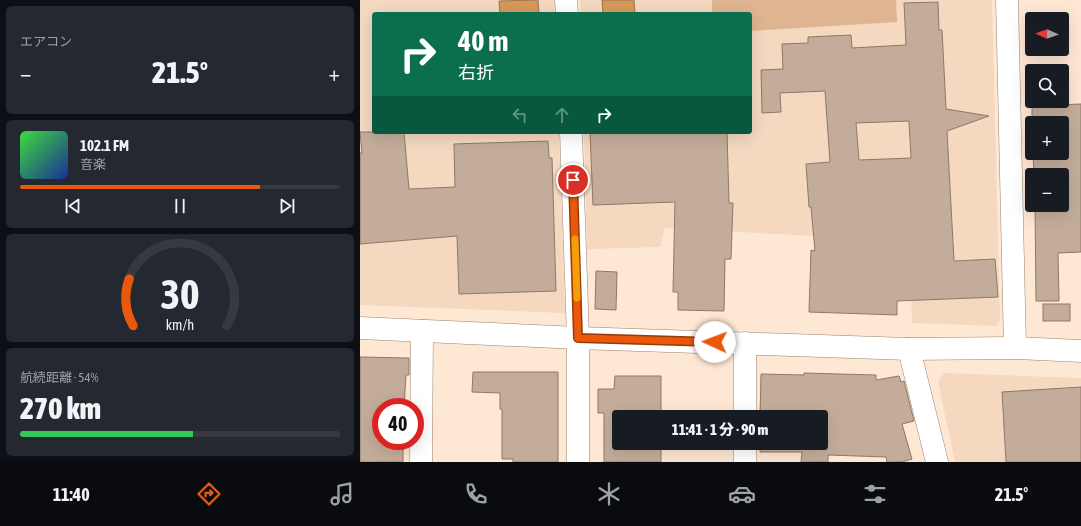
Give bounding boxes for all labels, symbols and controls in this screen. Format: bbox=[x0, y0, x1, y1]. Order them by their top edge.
north arrow bbox=[1025, 12, 1069, 56]
map controls bbox=[1025, 12, 1069, 212]
text: 40 m bbox=[458, 25, 508, 57]
icon: right bbox=[392, 28, 444, 80]
text: エアコン bbox=[20, 34, 72, 49]
text: 21.5° bbox=[152, 55, 208, 89]
text: − bbox=[20, 60, 31, 86]
text: + bbox=[329, 60, 340, 86]
text: 右折 bbox=[458, 62, 494, 83]
button: search bbox=[1025, 64, 1069, 108]
icon: left bbox=[509, 104, 531, 126]
icon: ahead bbox=[551, 104, 573, 126]
icon: right bbox=[593, 104, 615, 126]
button: + bbox=[1025, 116, 1069, 160]
text: 102.1 FM bbox=[80, 137, 129, 154]
text: 音楽 bbox=[80, 157, 106, 172]
pin bbox=[556, 163, 590, 197]
button: − bbox=[1025, 168, 1069, 212]
icon: arrive bbox=[562, 169, 584, 191]
icon: previous bbox=[62, 195, 84, 217]
icon: pause bbox=[169, 195, 191, 217]
icon: next bbox=[276, 195, 298, 217]
text: 30 bbox=[160, 270, 200, 318]
text: km/h bbox=[166, 317, 194, 333]
position arrow bbox=[694, 321, 736, 363]
text: 航続距離 · 54% bbox=[20, 370, 99, 385]
text: 270 km bbox=[20, 391, 101, 425]
speed limit sign: 40 bbox=[372, 398, 424, 450]
text: 11:41 · 1 分 · 90 m bbox=[672, 421, 768, 438]
icon: directions bbox=[195, 480, 223, 508]
icon: music bbox=[328, 480, 356, 508]
icon: phone bbox=[462, 480, 490, 508]
icon: climate bbox=[595, 480, 623, 508]
icon: car bbox=[728, 480, 756, 508]
icon: filters bbox=[861, 480, 889, 508]
text: 11:40 bbox=[53, 484, 90, 505]
text: 21.5° bbox=[995, 484, 1028, 505]

